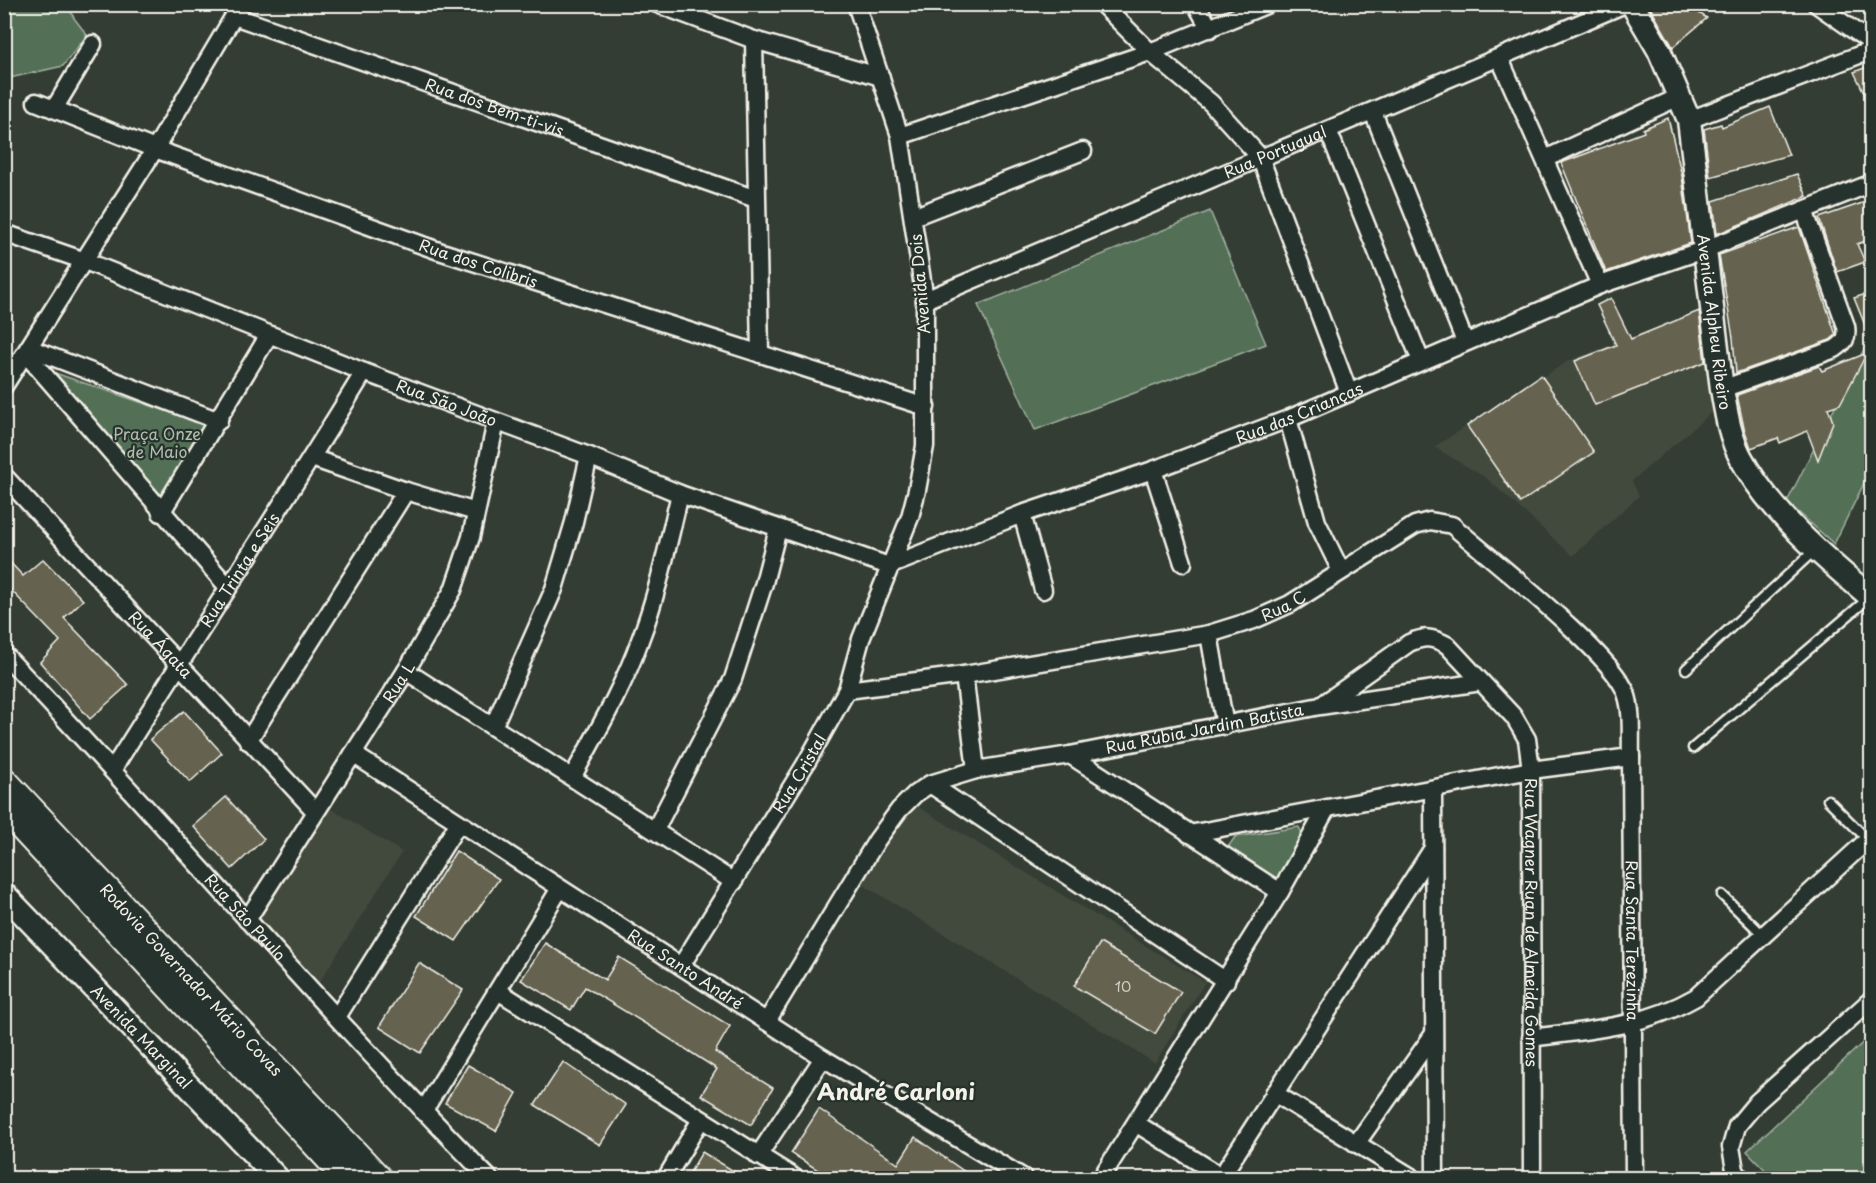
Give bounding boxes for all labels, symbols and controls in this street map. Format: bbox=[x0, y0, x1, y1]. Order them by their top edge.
street label: Rua dos Bem-ti-vis bbox=[422, 71, 567, 142]
street label: Rua Portugual bbox=[1220, 119, 1330, 183]
street label: Rua dos Colibris bbox=[416, 232, 541, 293]
street label: Avenida Alpheu Ribeiro bbox=[1692, 232, 1738, 412]
street label: Avenida Dois bbox=[903, 233, 935, 335]
street label: Rua São João bbox=[393, 372, 501, 432]
street label: Rua das Crianças bbox=[1232, 375, 1366, 449]
park label: Praça Onze de Maio bbox=[113, 421, 201, 463]
street label: Rua Trinta e Seis bbox=[193, 508, 285, 631]
street label: Rua C bbox=[1257, 584, 1310, 627]
street label: Rua Ágata bbox=[124, 605, 199, 683]
street label: Rua L bbox=[376, 657, 420, 707]
street label: Rua Rúbia Jardim Batista bbox=[1103, 697, 1305, 759]
street label: Rua Cristal bbox=[765, 729, 831, 817]
street label: Rua Wagner Ruan de Almeida Gomes bbox=[1520, 778, 1545, 1067]
street label: Rua Santa Terezinha bbox=[1621, 860, 1646, 1021]
street label: Rua São Paulo bbox=[200, 868, 292, 966]
street label: Rodovia Governador Mário Covas bbox=[95, 877, 289, 1081]
street label: Rua Santo André bbox=[624, 922, 748, 1014]
house number: 10 bbox=[1115, 976, 1131, 997]
street label: Avenida Marginal bbox=[86, 978, 198, 1094]
district label: André Carloni bbox=[817, 1074, 975, 1107]

